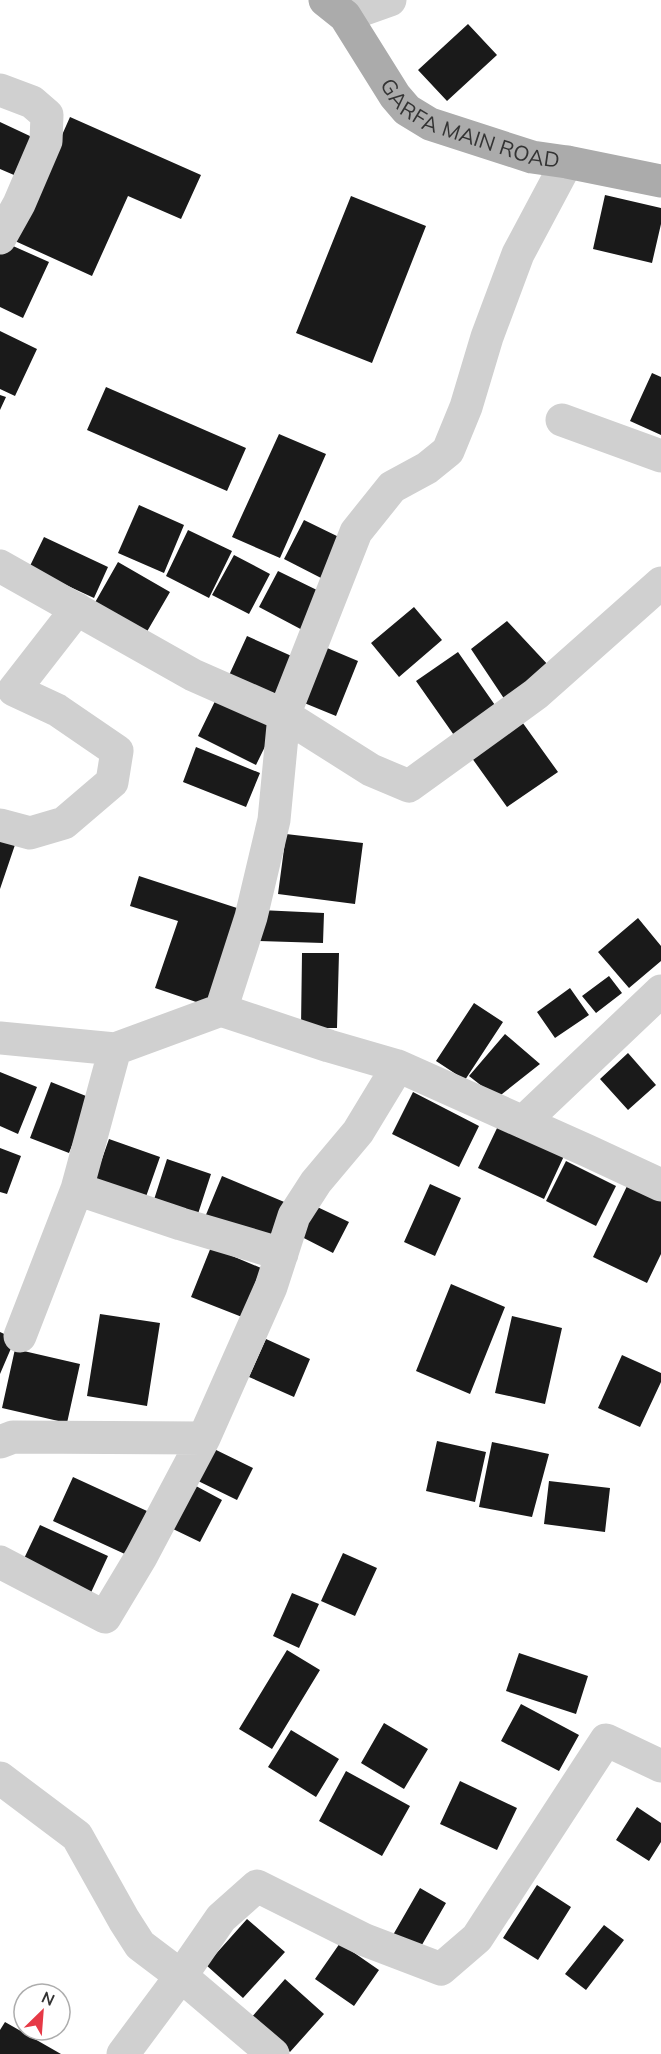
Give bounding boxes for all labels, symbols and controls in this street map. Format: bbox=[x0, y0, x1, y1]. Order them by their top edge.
street label: GARFA MAIN ROAD bbox=[375, 73, 561, 173]
north arrow bbox=[12, 1982, 72, 2042]
text: N bbox=[39, 1987, 58, 2010]

